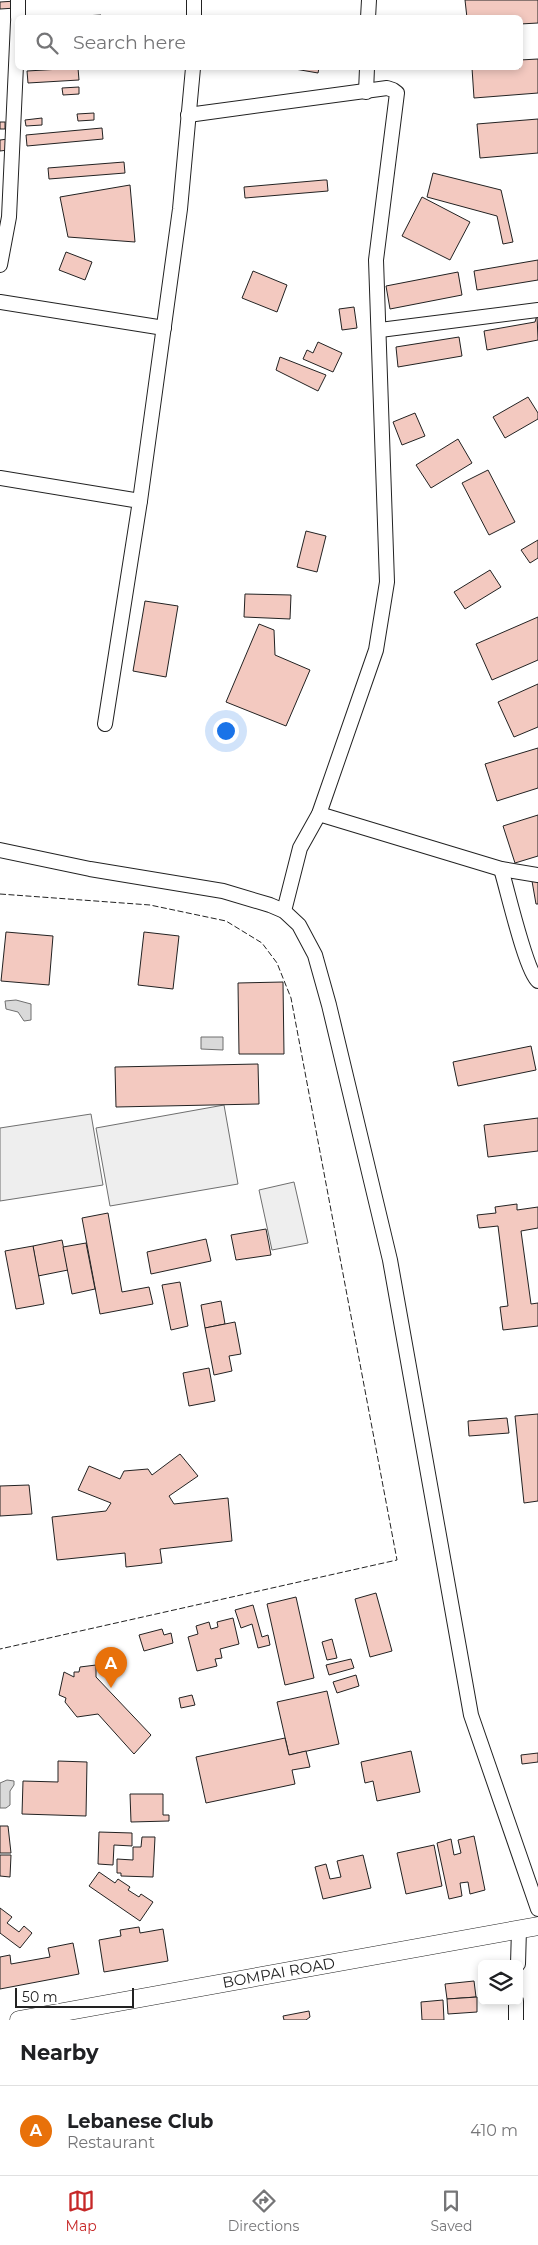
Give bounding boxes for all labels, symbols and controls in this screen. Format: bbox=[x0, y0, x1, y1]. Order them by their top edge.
search box bbox=[15, 15, 523, 70]
icon: search bbox=[33, 29, 61, 57]
text: Search here bbox=[73, 31, 186, 54]
your location bbox=[213, 718, 239, 744]
pin: A bbox=[95, 1647, 127, 1688]
street label: BOMPAI ROAD bbox=[221, 1953, 336, 1992]
map controls bbox=[478, 1960, 523, 2005]
button: layers bbox=[478, 1960, 523, 2005]
scale bar bbox=[15, 1985, 134, 2008]
text: 50 m bbox=[22, 1988, 58, 2006]
text: Nearby bbox=[20, 2040, 99, 2065]
text: Lebanese Club bbox=[67, 2110, 213, 2133]
text: A bbox=[30, 2121, 42, 2140]
text: 410 m bbox=[470, 2121, 518, 2140]
text: Restaurant bbox=[67, 2133, 155, 2152]
tab: Map bbox=[66, 2187, 97, 2235]
tab: Directions bbox=[228, 2187, 299, 2235]
tab: Saved bbox=[430, 2187, 472, 2235]

